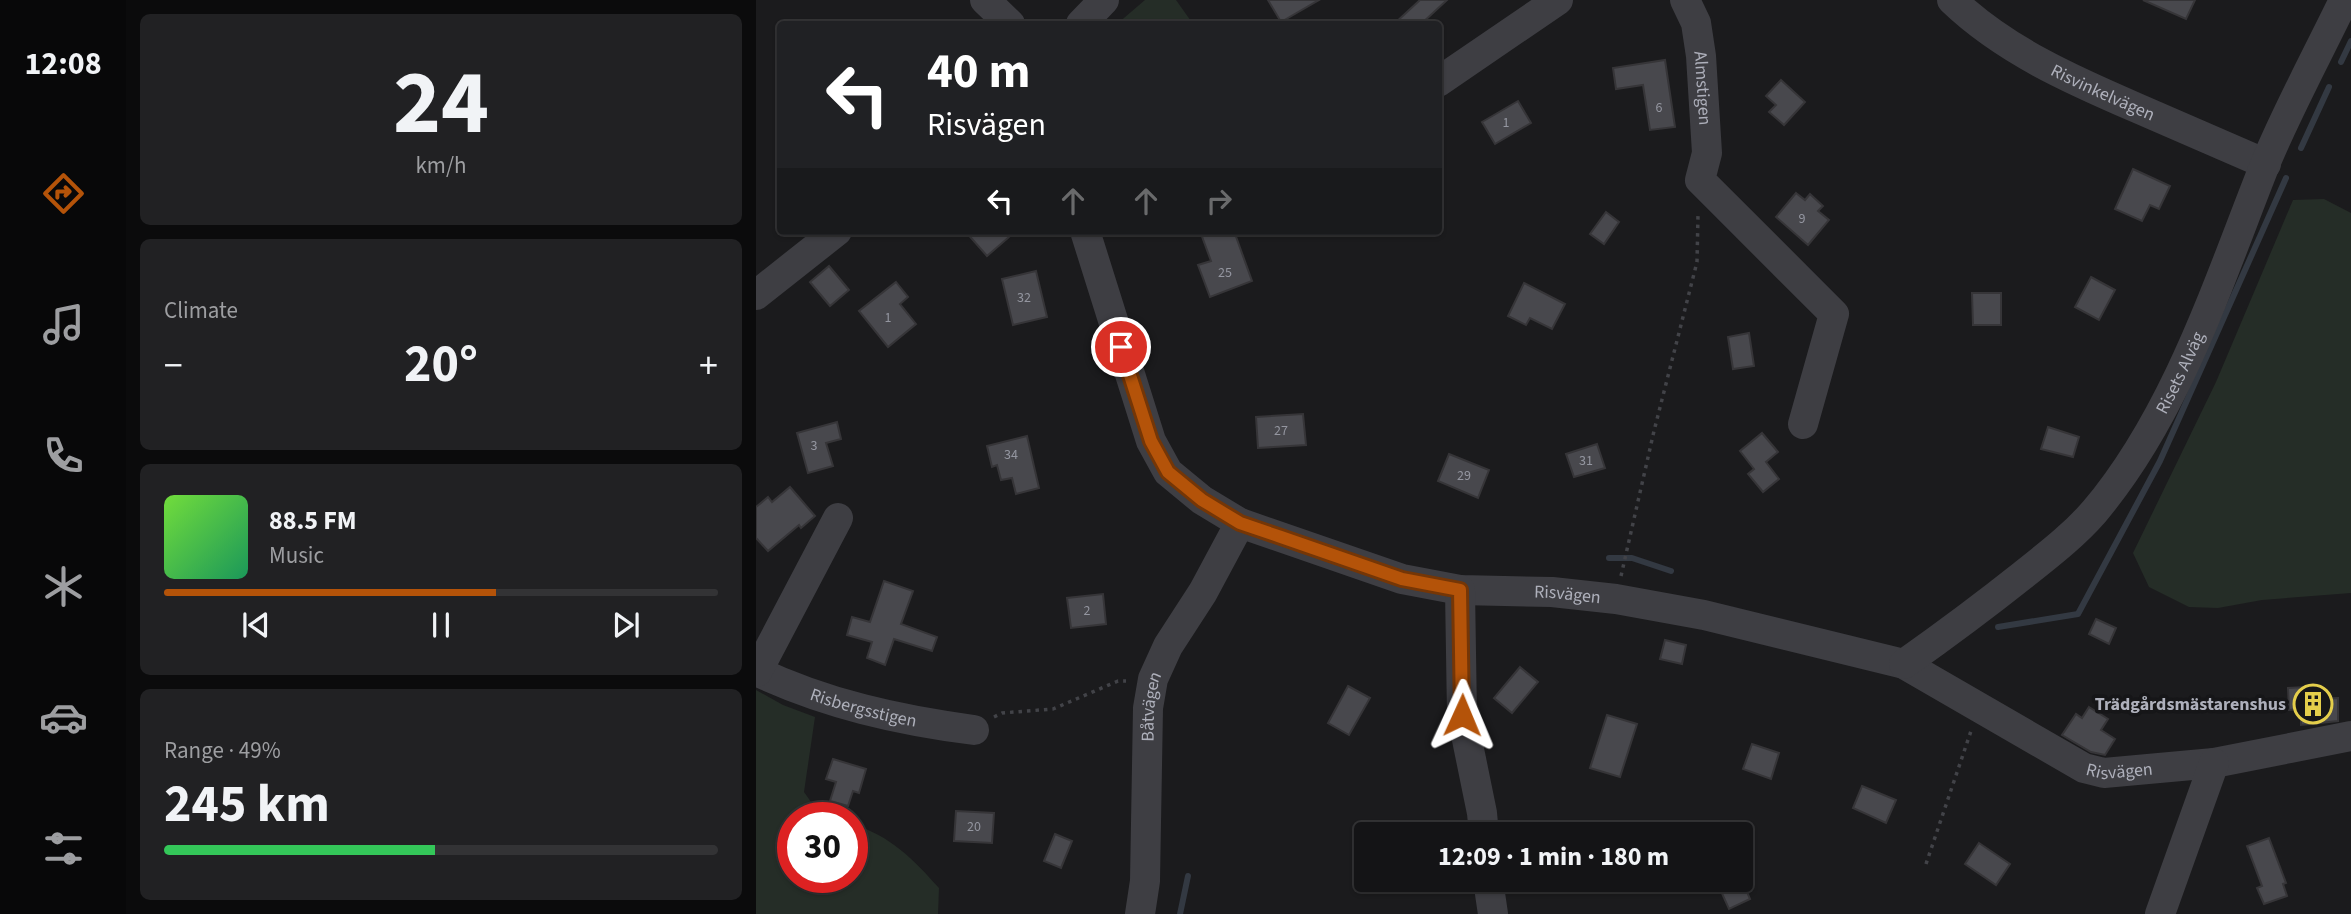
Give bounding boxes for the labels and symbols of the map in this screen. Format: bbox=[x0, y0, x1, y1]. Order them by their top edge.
street label: Almstigen bbox=[1688, 49, 1718, 126]
street label: Risvinkelvägen bbox=[2047, 58, 2159, 127]
house number: 6 bbox=[1656, 98, 1663, 118]
house number: 1 bbox=[1503, 113, 1510, 133]
house number: 9 bbox=[1799, 209, 1806, 229]
house number: 25 bbox=[1218, 263, 1232, 283]
house number: 32 bbox=[1017, 288, 1031, 308]
house number: 1 bbox=[885, 308, 892, 328]
pin bbox=[1091, 317, 1151, 377]
street label: Risets Alväg bbox=[2150, 327, 2210, 418]
house number: 27 bbox=[1274, 421, 1288, 441]
house number: 3 bbox=[811, 436, 818, 456]
house number: 34 bbox=[1004, 445, 1018, 465]
house number: 31 bbox=[1579, 451, 1593, 471]
house number: 29 bbox=[1457, 466, 1471, 486]
street label: Risvägen bbox=[1534, 579, 1602, 610]
house number: 2 bbox=[1084, 601, 1091, 621]
street label: Båtvägen bbox=[1135, 667, 1167, 742]
position arrow bbox=[1425, 678, 1499, 752]
street label: Risbergsstigen bbox=[807, 682, 919, 733]
building icon: Trädgårdsmästarenshus bbox=[2292, 683, 2334, 725]
place label: Trädgårdsmästarenshus bbox=[2095, 692, 2286, 717]
street label: Risvägen bbox=[2083, 756, 2154, 786]
speed limit sign: 30 bbox=[777, 802, 868, 893]
house number: 20 bbox=[967, 817, 981, 837]

